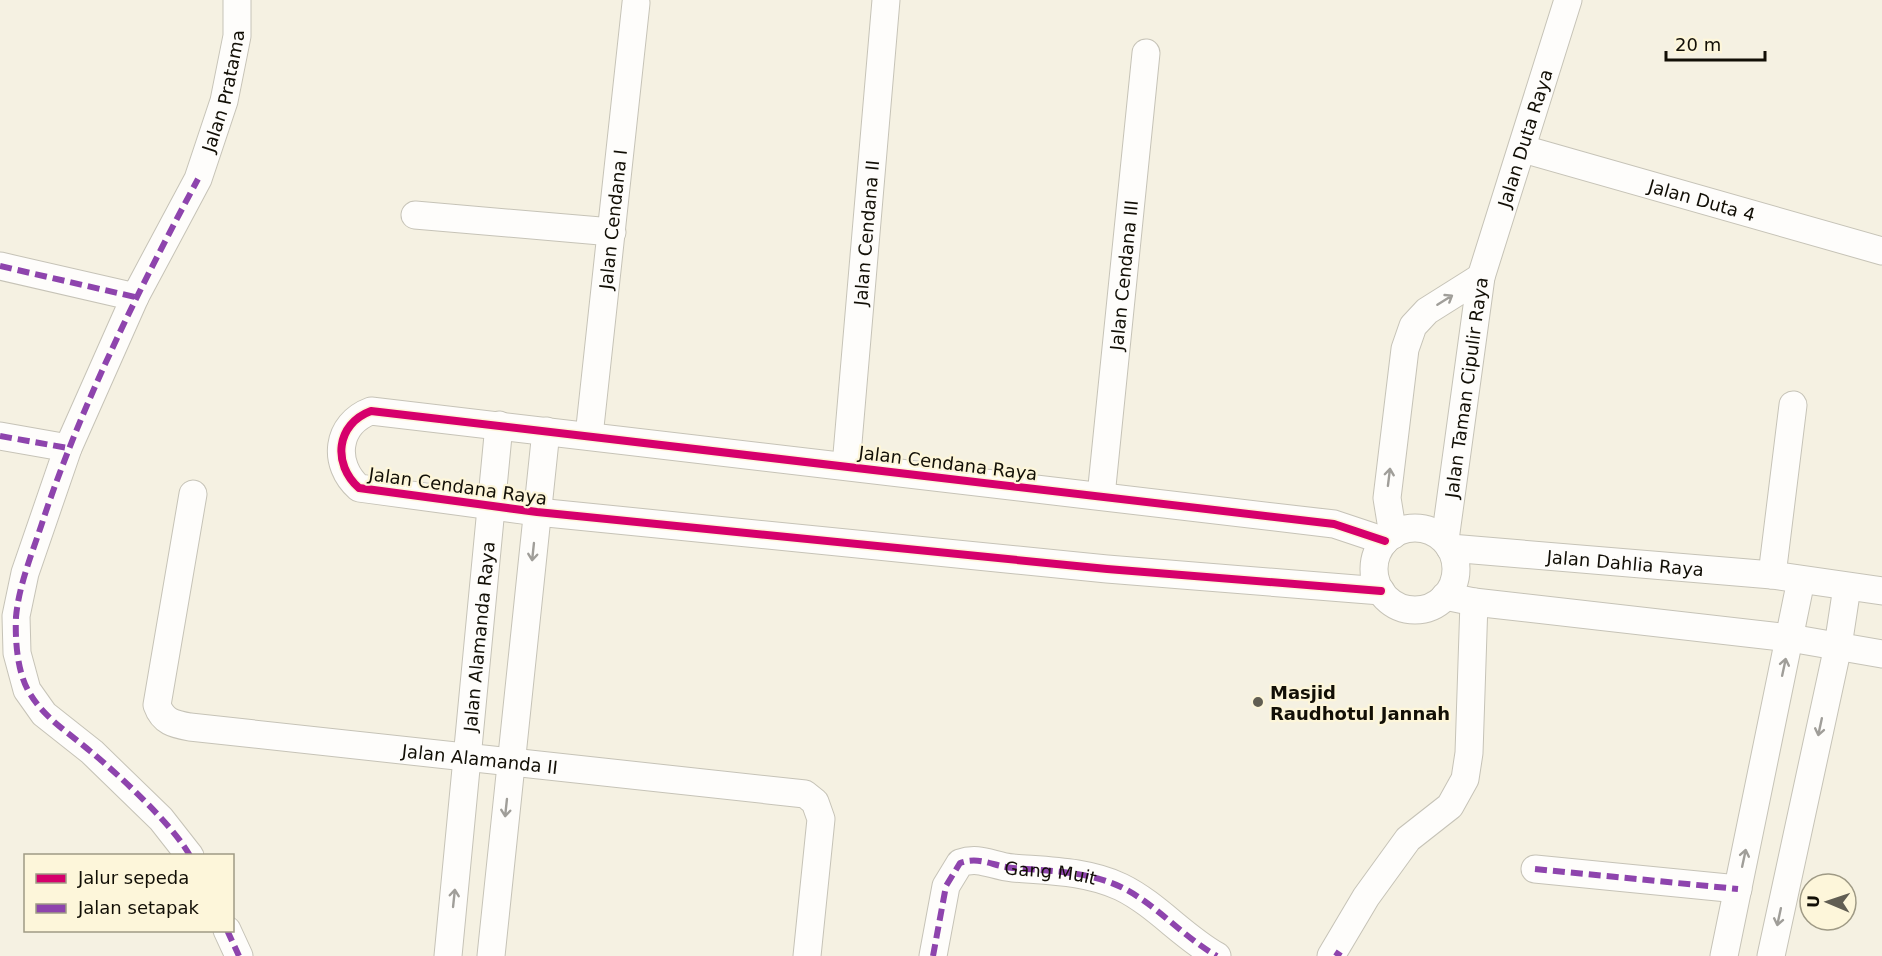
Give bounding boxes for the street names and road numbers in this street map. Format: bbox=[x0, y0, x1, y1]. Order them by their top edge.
street label: Jalan Pratama bbox=[197, 30, 248, 156]
street label: Jalan Duta Raya bbox=[1493, 67, 1556, 211]
street label: Jalan Cendana I bbox=[594, 148, 631, 291]
street label: Jalan Cendana II bbox=[849, 159, 883, 307]
street label: Jalan Duta 4 bbox=[1645, 174, 1758, 225]
street label: Jalan Cendana III bbox=[1105, 199, 1142, 352]
street label: Jalan Taman Cipulir Raya bbox=[1440, 276, 1491, 500]
street label: Jalan Cendana Raya bbox=[856, 441, 1039, 484]
street label: Jalan Cendana Raya bbox=[366, 463, 549, 509]
street label: Jalan Alamanda Raya bbox=[459, 540, 498, 734]
street label: Jalan Dahlia Raya bbox=[1545, 546, 1705, 580]
street label: Jalan Alamanda II bbox=[400, 740, 559, 778]
street label: Gang Muit bbox=[1003, 857, 1099, 888]

